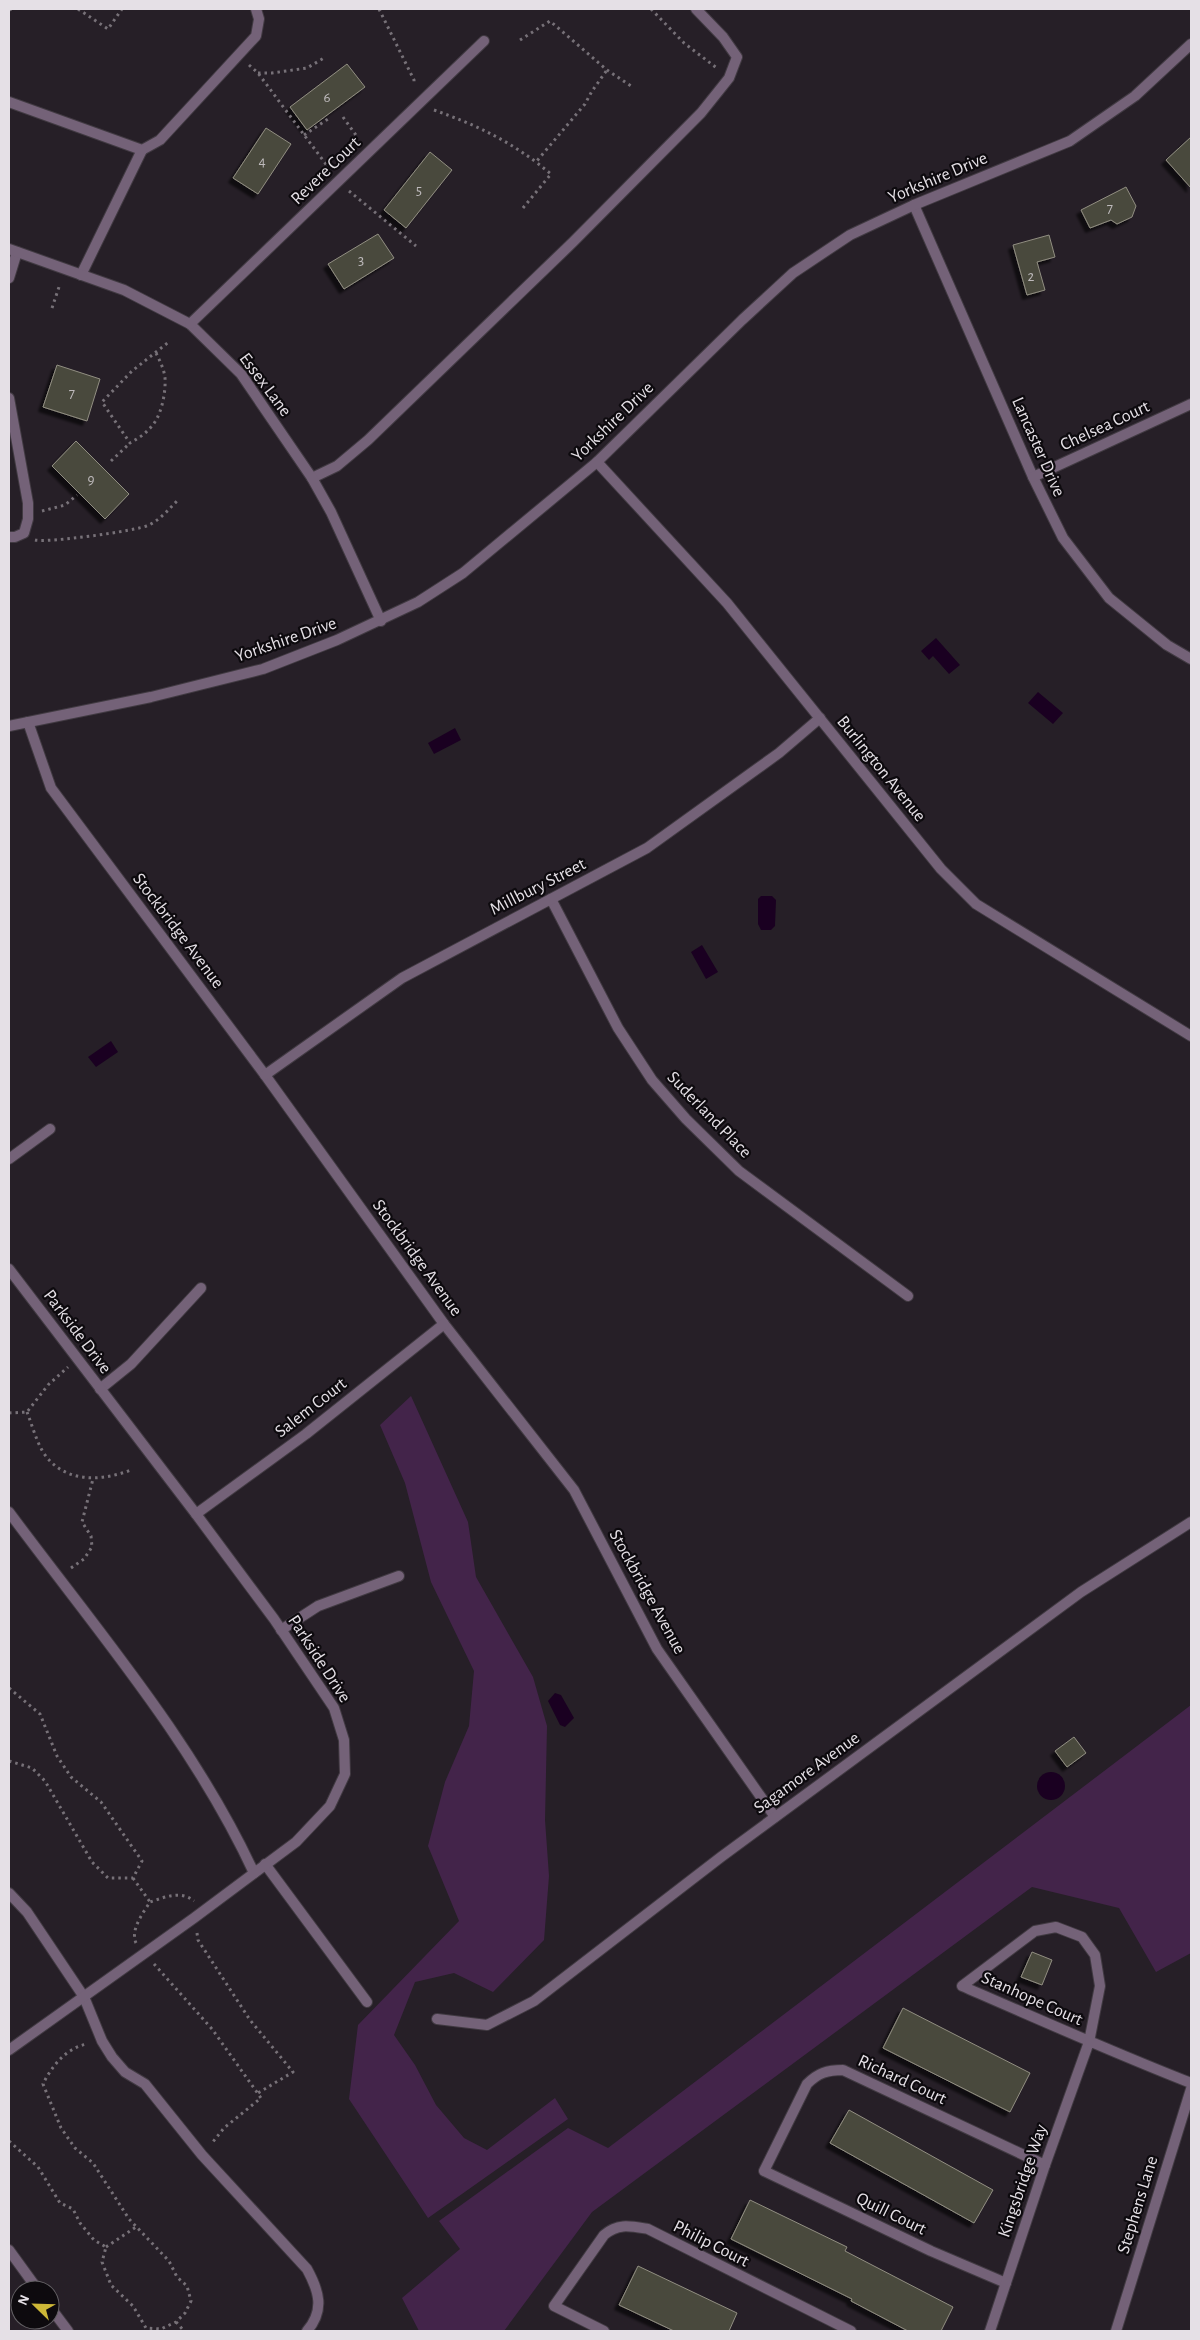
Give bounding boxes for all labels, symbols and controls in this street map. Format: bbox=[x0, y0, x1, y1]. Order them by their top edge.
house number: 6 bbox=[323, 90, 331, 105]
street label: Revere Court bbox=[288, 134, 364, 208]
street label: Yorkshire Drive bbox=[886, 149, 990, 207]
house number: 4 bbox=[258, 154, 266, 169]
house number: 5 bbox=[416, 183, 422, 198]
house number: 7 bbox=[1107, 201, 1113, 216]
house number: 3 bbox=[358, 253, 364, 268]
house number: 2 bbox=[1028, 269, 1035, 284]
street label: Essex Lane bbox=[235, 350, 295, 420]
street label: Yorkshire Drive bbox=[569, 379, 657, 465]
house number: 7 bbox=[69, 386, 75, 401]
street label: Lancaster Drive bbox=[1008, 395, 1068, 499]
street label: Chelsea Court bbox=[1058, 397, 1153, 454]
house number: 9 bbox=[87, 472, 95, 487]
street label: Yorkshire Drive bbox=[233, 614, 339, 666]
street label: Burlington Avenue bbox=[833, 713, 929, 825]
street label: Millbury Street bbox=[487, 855, 589, 919]
street label: Stockbridge Avenue bbox=[129, 870, 227, 992]
street label: Suderland Place bbox=[663, 1068, 755, 1162]
street label: Stockbridge Avenue bbox=[369, 1196, 465, 1320]
street label: Parkside Drive bbox=[40, 1287, 114, 1377]
street label: Salem Court bbox=[272, 1375, 350, 1441]
street label: Stockbridge Avenue bbox=[605, 1527, 689, 1657]
street label: Parkside Drive bbox=[284, 1612, 354, 1706]
street label: Sagamore Avenue bbox=[751, 1729, 863, 1817]
street label: Stanhope Court bbox=[979, 1969, 1086, 2029]
street label: Richard Court bbox=[855, 2052, 949, 2108]
street label: Kingsbridge Way bbox=[995, 2122, 1051, 2240]
street label: Stephens Lane bbox=[1115, 2154, 1161, 2256]
street label: Quill Court bbox=[853, 2189, 929, 2239]
street label: Philip Court bbox=[670, 2217, 752, 2271]
north arrow bbox=[10, 2280, 60, 2330]
text: N bbox=[16, 2293, 32, 2308]

